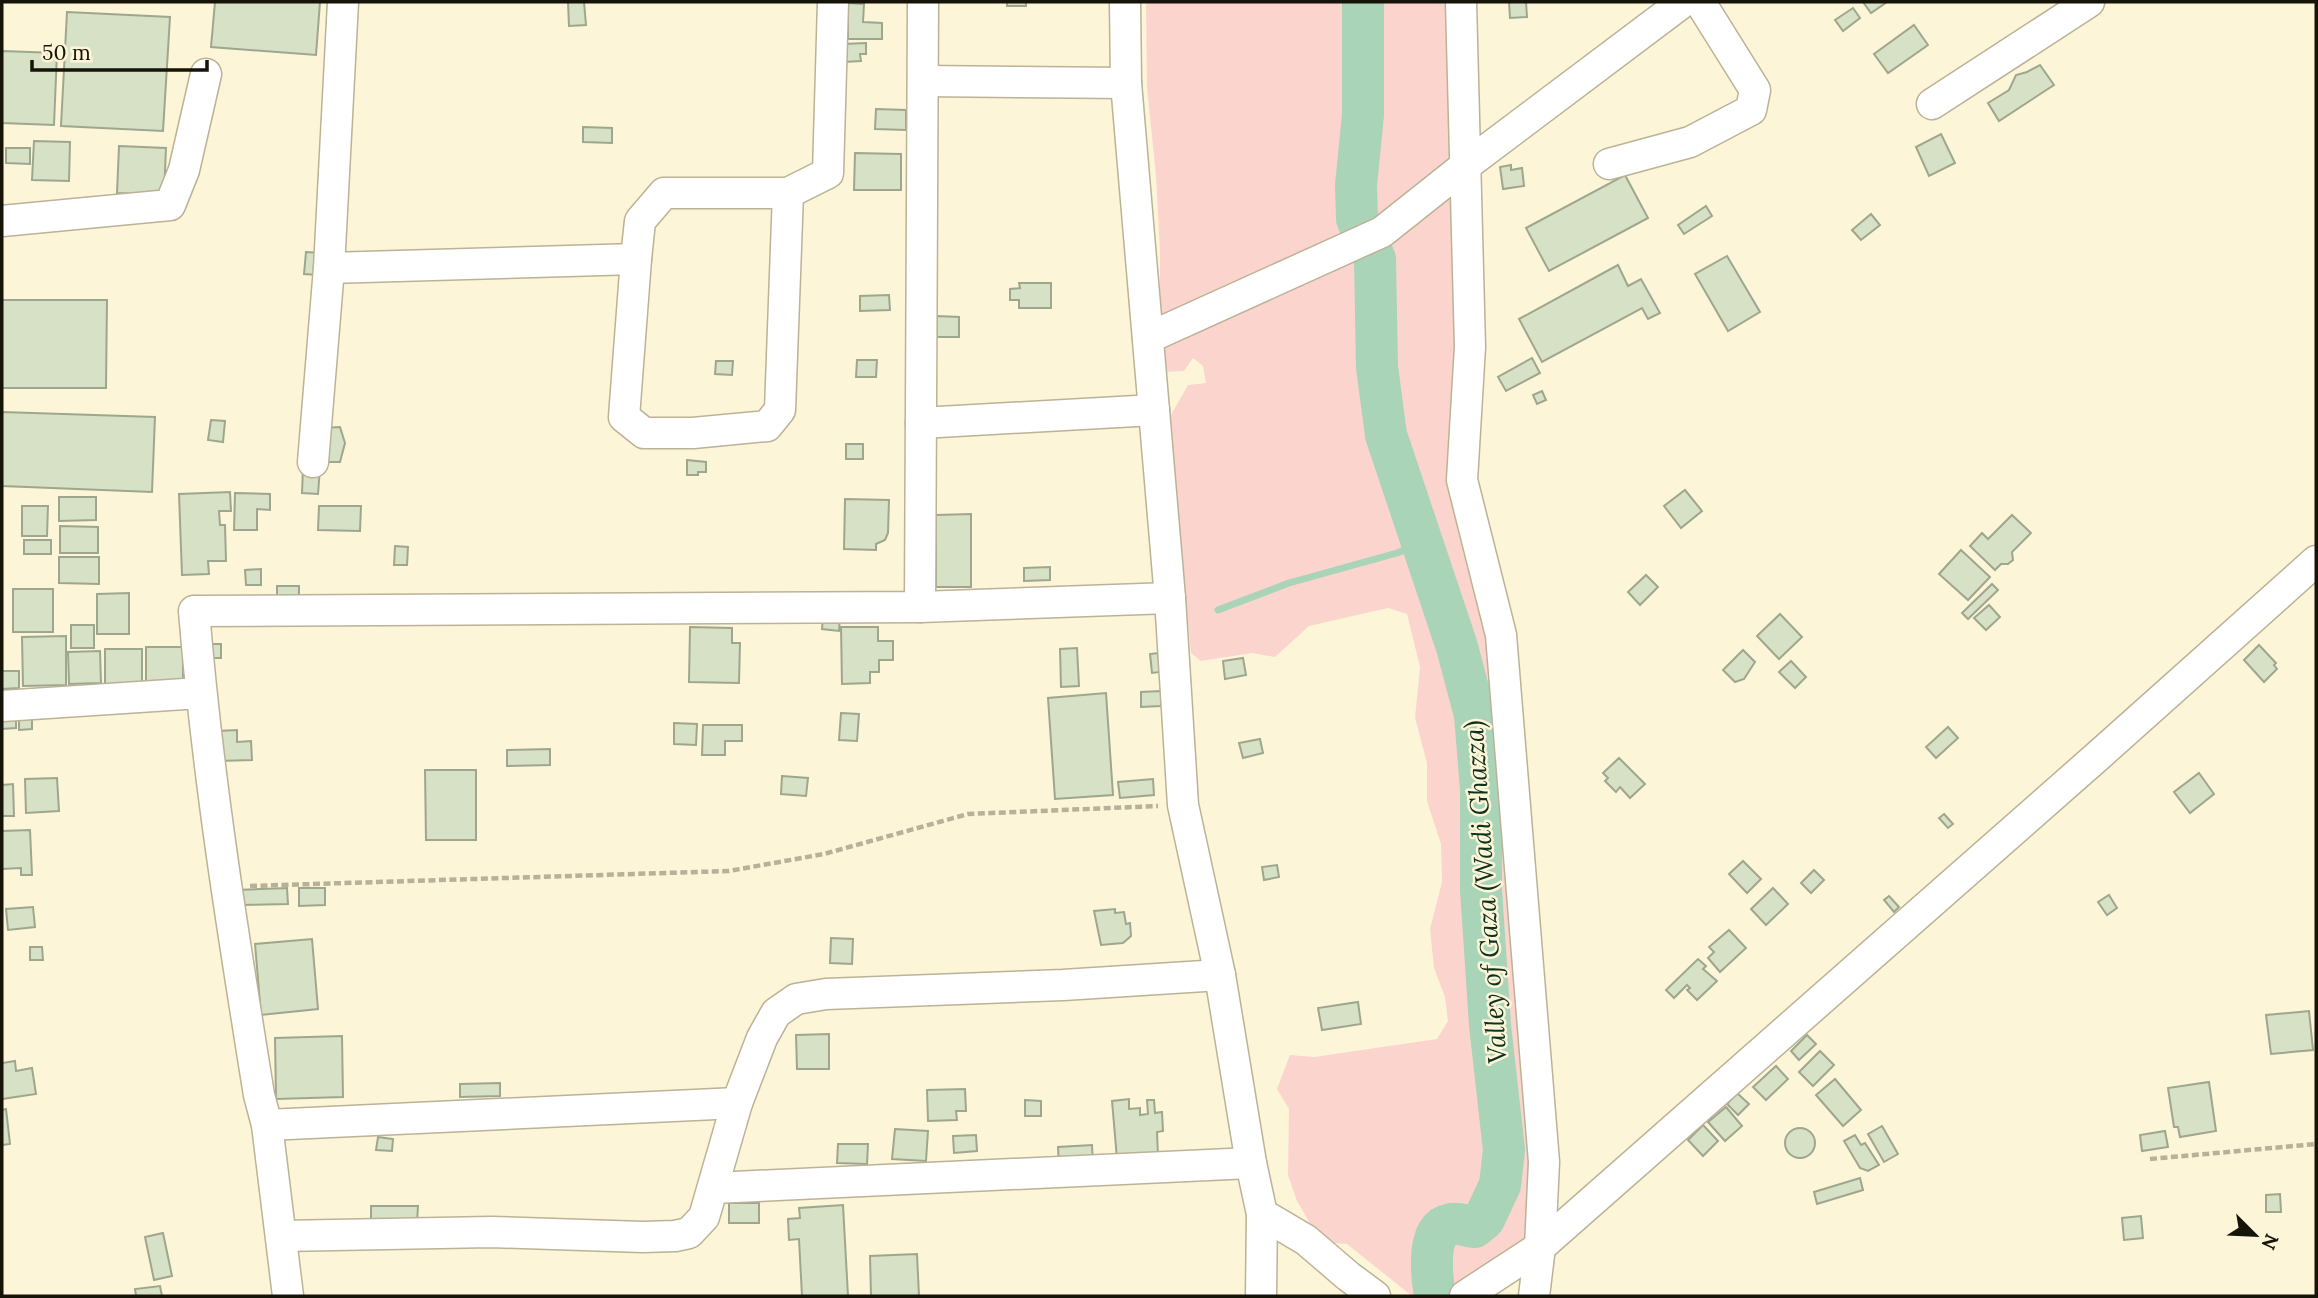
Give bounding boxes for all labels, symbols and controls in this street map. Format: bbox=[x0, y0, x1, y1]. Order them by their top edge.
scale bar bbox=[32, 28, 206, 72]
text: 50 m bbox=[42, 39, 91, 66]
water label: Valley of Gaza (Wadi Ghazza) bbox=[1457, 719, 1513, 1065]
north arrow bbox=[2220, 1200, 2290, 1270]
text: N bbox=[2256, 1230, 2284, 1254]

